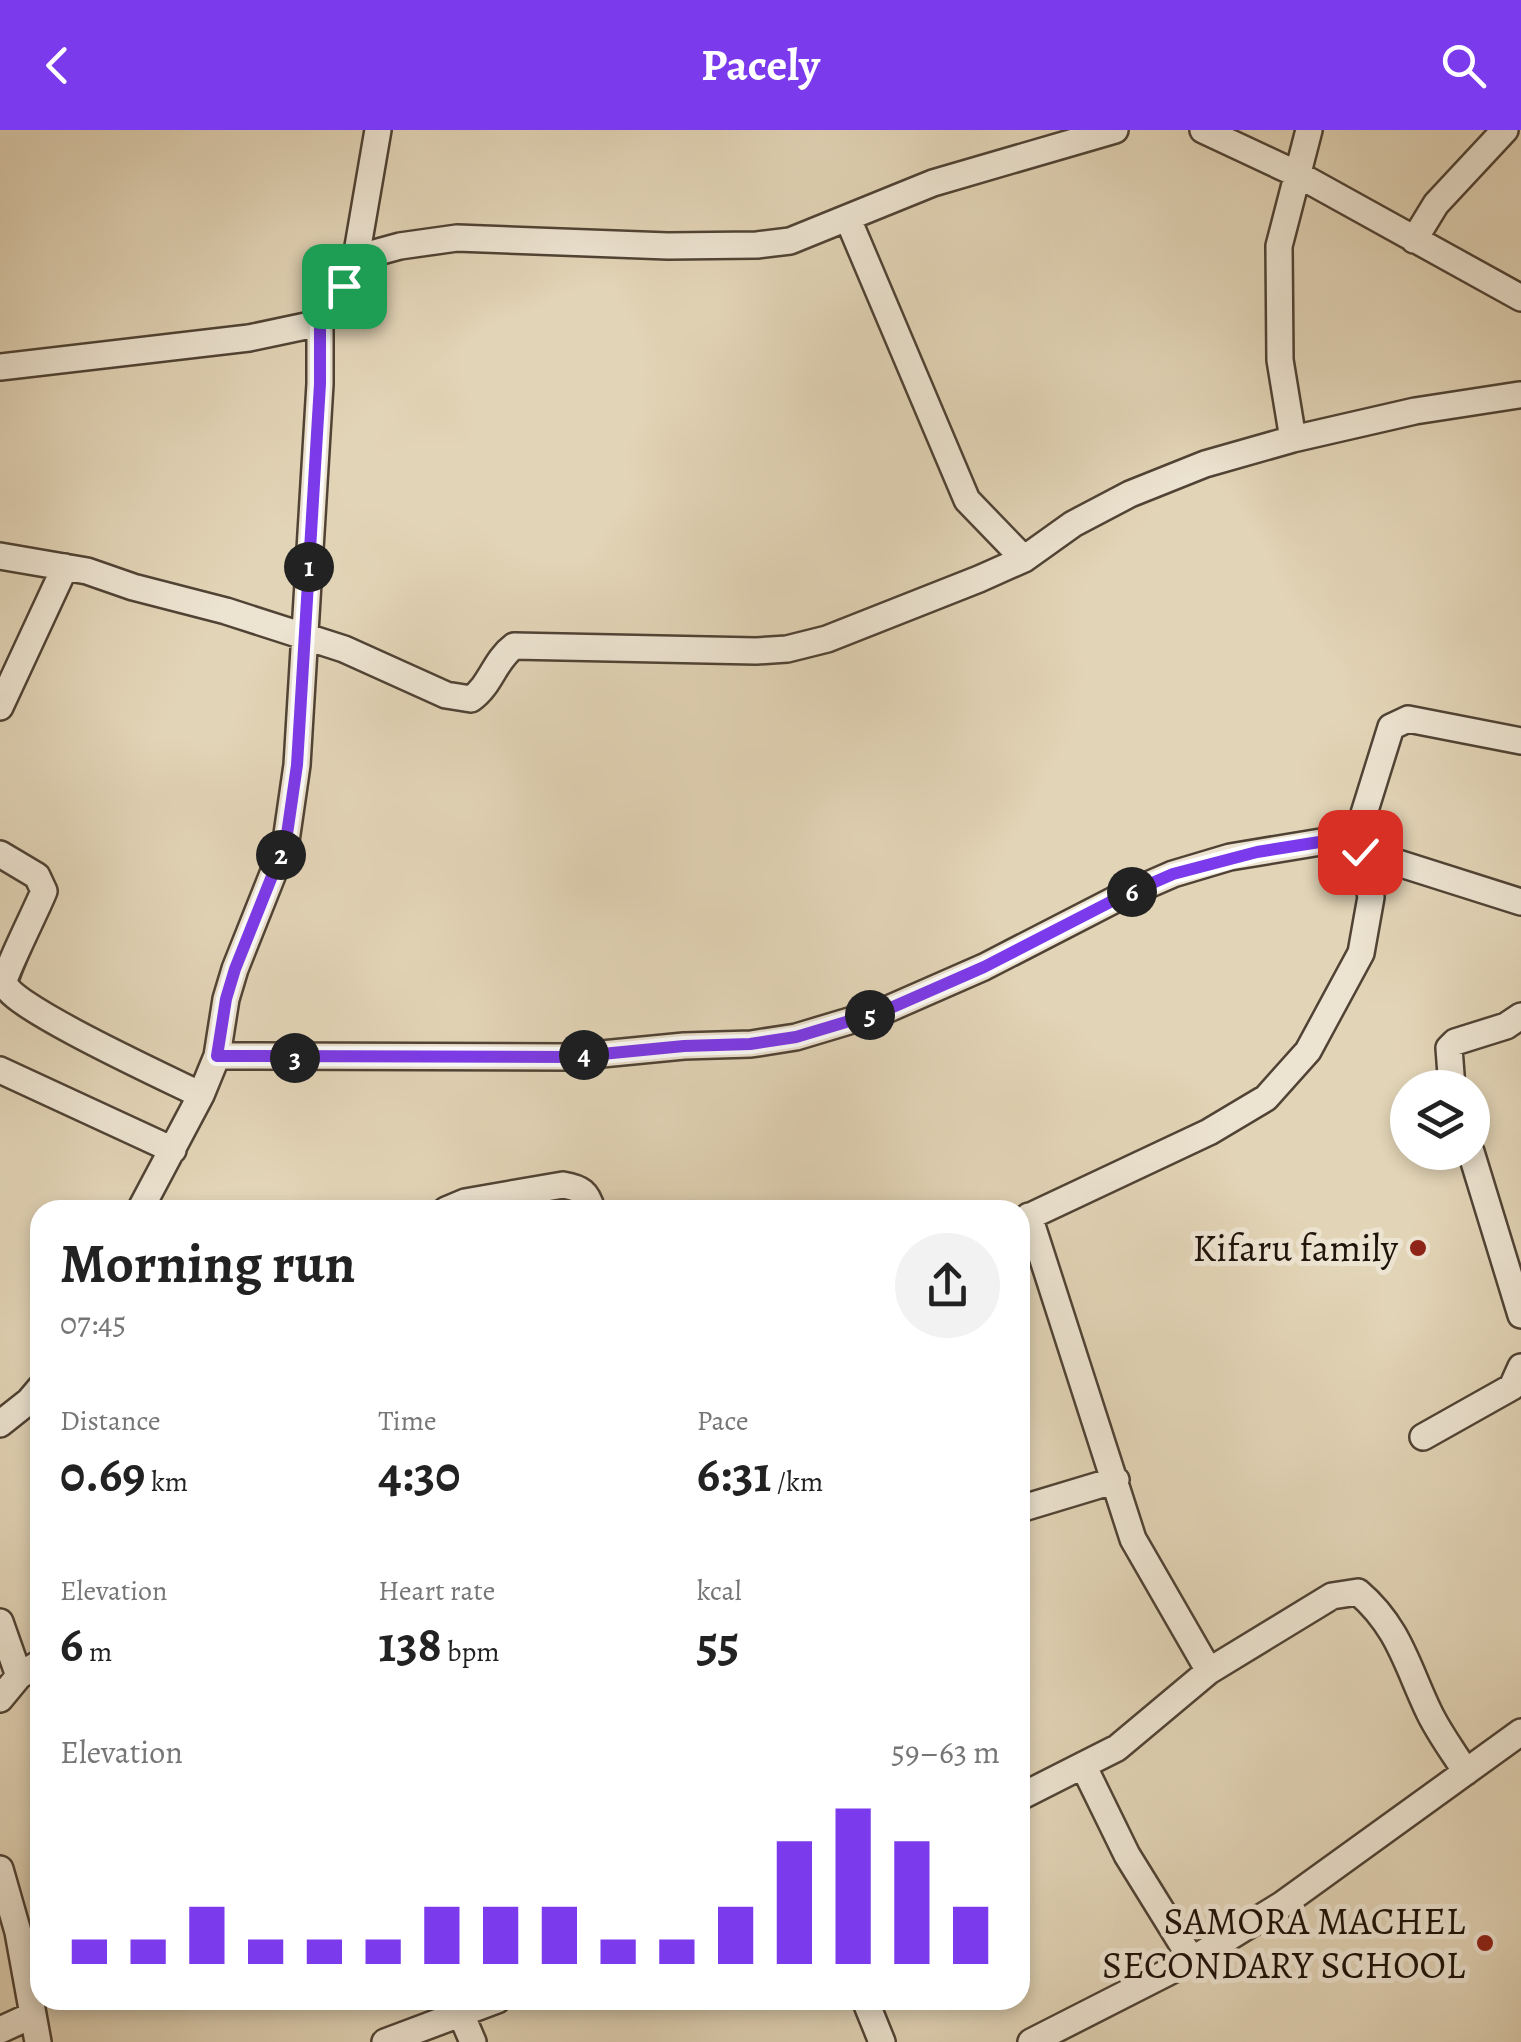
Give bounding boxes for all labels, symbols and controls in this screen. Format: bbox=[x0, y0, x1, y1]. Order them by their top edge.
text: Pacely bbox=[701, 34, 820, 96]
icon: back bbox=[30, 38, 85, 93]
icon: search bbox=[1436, 38, 1491, 93]
pin bbox=[302, 244, 387, 329]
icon: arrive bbox=[317, 259, 372, 314]
pin: 1 bbox=[284, 542, 334, 592]
text: 1 bbox=[304, 548, 314, 586]
pin bbox=[1318, 810, 1403, 895]
icon: check bbox=[1333, 825, 1388, 880]
pin: 2 bbox=[256, 830, 306, 880]
text: 2 bbox=[274, 836, 288, 874]
pin: 6 bbox=[1107, 867, 1157, 917]
text: 6 bbox=[1125, 873, 1139, 911]
pin: 5 bbox=[845, 990, 895, 1040]
text: 5 bbox=[864, 996, 876, 1034]
pin: 4 bbox=[559, 1030, 609, 1080]
pin: 3 bbox=[270, 1033, 320, 1083]
text: 4 bbox=[577, 1036, 591, 1074]
text: 3 bbox=[289, 1039, 301, 1077]
map controls bbox=[1390, 1070, 1490, 1170]
button: layers bbox=[1390, 1070, 1490, 1170]
place label: Kifaru family bbox=[1192, 1222, 1399, 1274]
text: Morning run bbox=[60, 1226, 355, 1301]
button: share bbox=[895, 1233, 1000, 1338]
marker: Kifaru family bbox=[1407, 1237, 1429, 1259]
text: 07:45 bbox=[60, 1301, 126, 1345]
text: Distance bbox=[60, 1402, 160, 1440]
text: Time bbox=[378, 1402, 437, 1440]
text: Pace bbox=[697, 1402, 749, 1440]
text: 0.69 bbox=[60, 1440, 145, 1508]
text: 4:30 bbox=[378, 1440, 460, 1508]
text: 6:31 bbox=[697, 1440, 771, 1508]
text: km bbox=[145, 1463, 188, 1501]
text: /km bbox=[771, 1463, 823, 1501]
text: Elevation bbox=[60, 1572, 167, 1610]
text: Heart rate bbox=[378, 1572, 495, 1610]
text: kcal bbox=[697, 1572, 742, 1610]
text: 6 bbox=[60, 1610, 83, 1678]
text: 138 bbox=[378, 1610, 442, 1678]
text: 55 bbox=[697, 1610, 739, 1678]
text: m bbox=[83, 1633, 112, 1671]
text: bpm bbox=[442, 1633, 500, 1671]
text: Elevation bbox=[60, 1730, 183, 1774]
text: 59–63 m bbox=[891, 1730, 1000, 1774]
place label: SAMORA MACHEL SECONDARY SCHOOL bbox=[1102, 1895, 1466, 1991]
marker: SAMORA MACHEL SECONDARY SCHOOL bbox=[1474, 1932, 1496, 1954]

